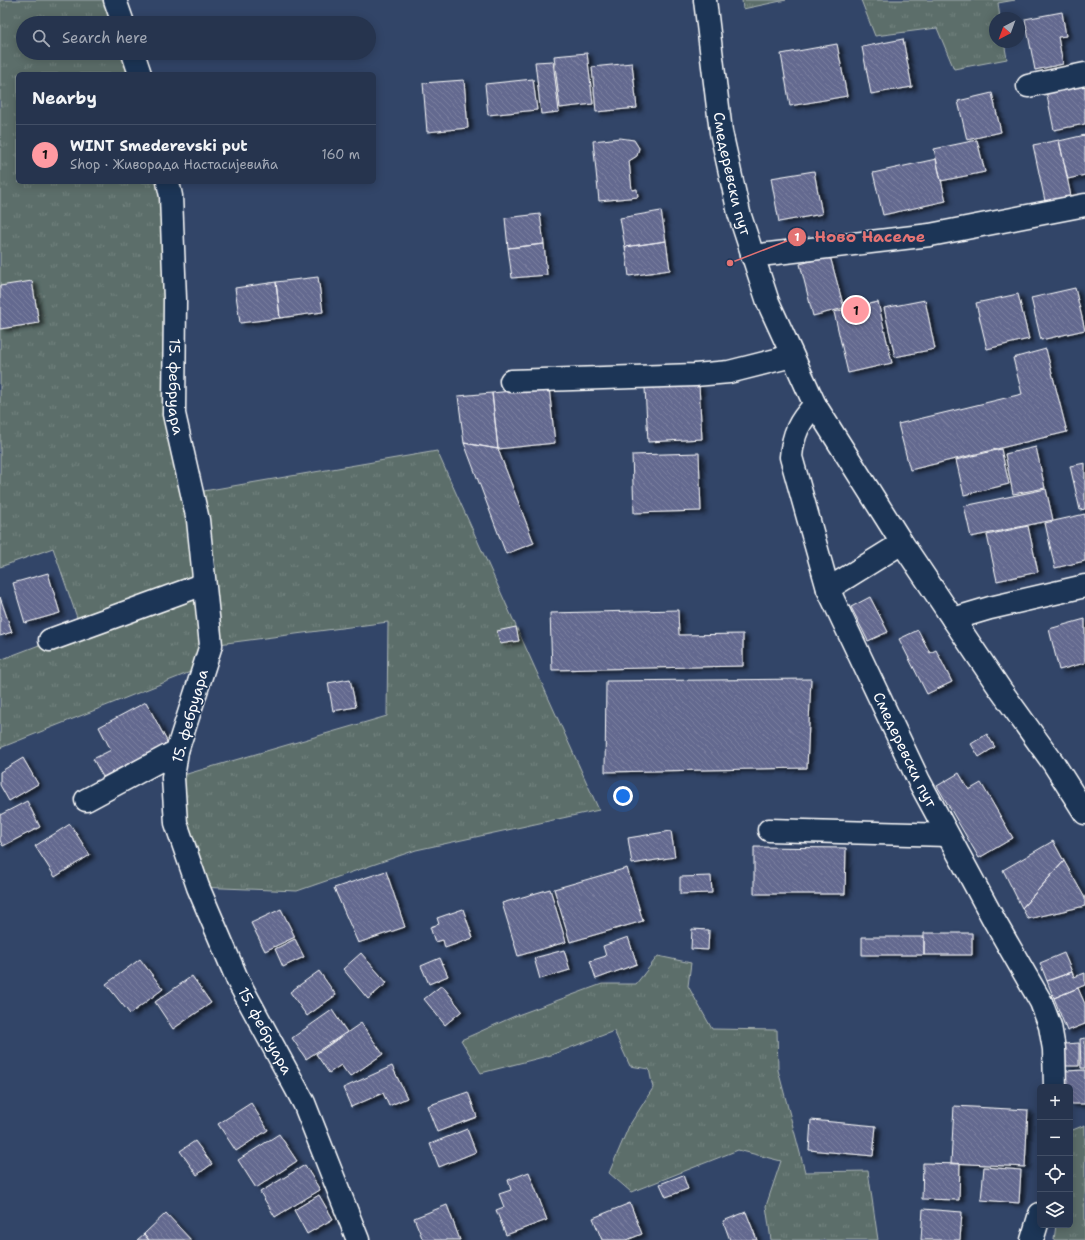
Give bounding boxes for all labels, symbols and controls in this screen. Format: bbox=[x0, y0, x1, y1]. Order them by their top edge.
north arrow bbox=[989, 12, 1025, 48]
search box bbox=[16, 16, 376, 60]
icon: search bbox=[30, 27, 52, 49]
text: Search here bbox=[62, 28, 148, 48]
text: Nearby bbox=[32, 87, 97, 109]
street label: Смедеревски пут bbox=[709, 111, 756, 238]
text: WINT Smederevski put bbox=[70, 136, 248, 156]
text: 1 bbox=[42, 146, 48, 163]
text: 160 m bbox=[322, 146, 360, 163]
text: Shop · Живорада Настасијевића bbox=[70, 156, 278, 173]
callout: Ново Насеље bbox=[787, 223, 934, 251]
text: Ново Насеље bbox=[815, 226, 926, 247]
text: 1 bbox=[794, 229, 800, 245]
pin: 1 bbox=[843, 295, 869, 325]
street label: 15. фебруара bbox=[164, 338, 189, 437]
street label: 15. фебруара bbox=[167, 666, 213, 765]
street label: Смедеревски пут bbox=[868, 689, 942, 811]
your location bbox=[613, 786, 633, 806]
street label: 15. фебруара bbox=[233, 984, 297, 1079]
map controls bbox=[1037, 1084, 1073, 1228]
button: + bbox=[1037, 1084, 1073, 1120]
button: − bbox=[1037, 1120, 1073, 1156]
button: locate bbox=[1037, 1156, 1073, 1192]
button: layers bbox=[1037, 1192, 1073, 1228]

